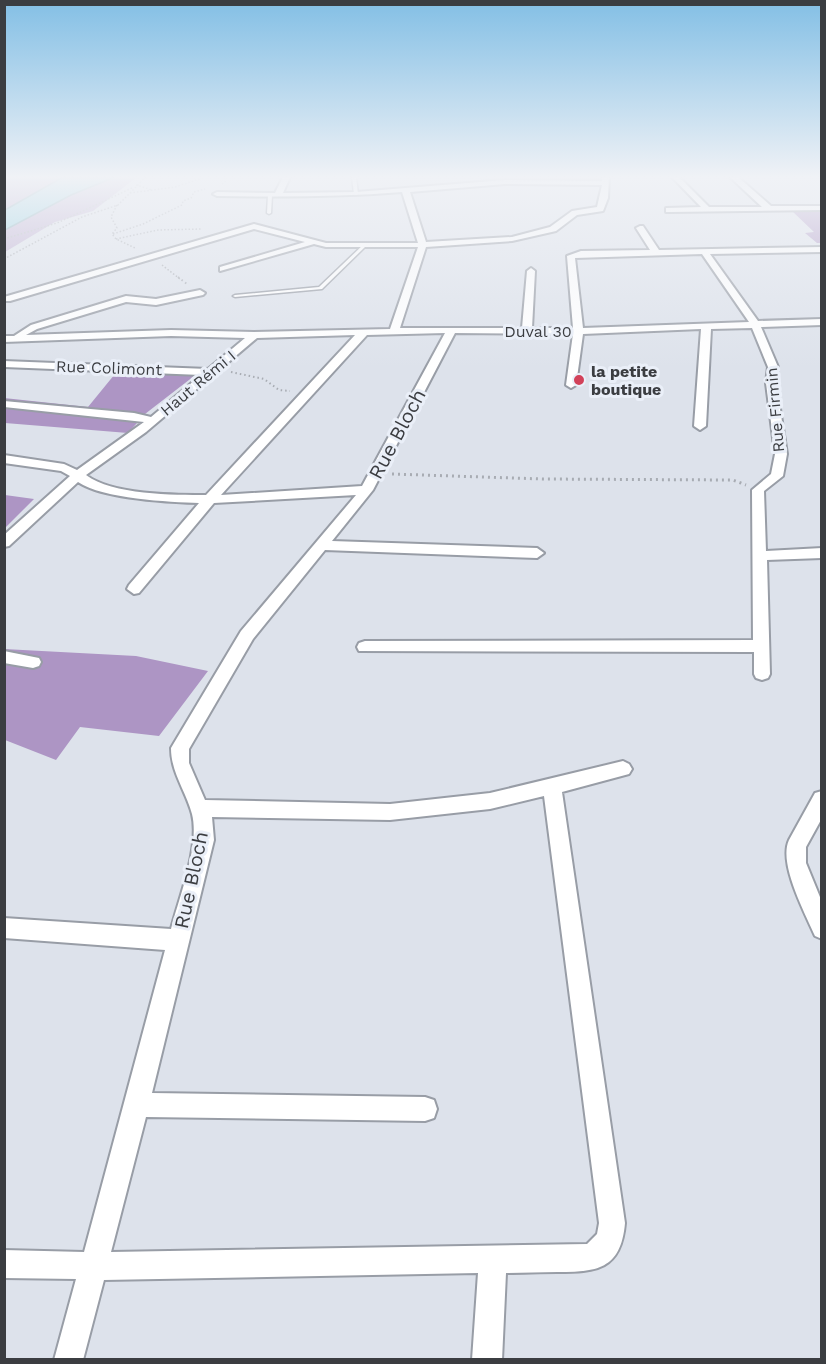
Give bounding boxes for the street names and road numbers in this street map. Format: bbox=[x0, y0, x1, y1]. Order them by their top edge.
street label: Duval 30 bbox=[504, 322, 572, 341]
street label: Haut Rémi I bbox=[157, 346, 239, 420]
street label: Rue Colimont bbox=[56, 357, 163, 379]
street label: Rue Firmin bbox=[762, 367, 788, 453]
street label: Rue Bloch bbox=[363, 385, 431, 483]
street label: Rue Bloch bbox=[169, 829, 213, 931]

